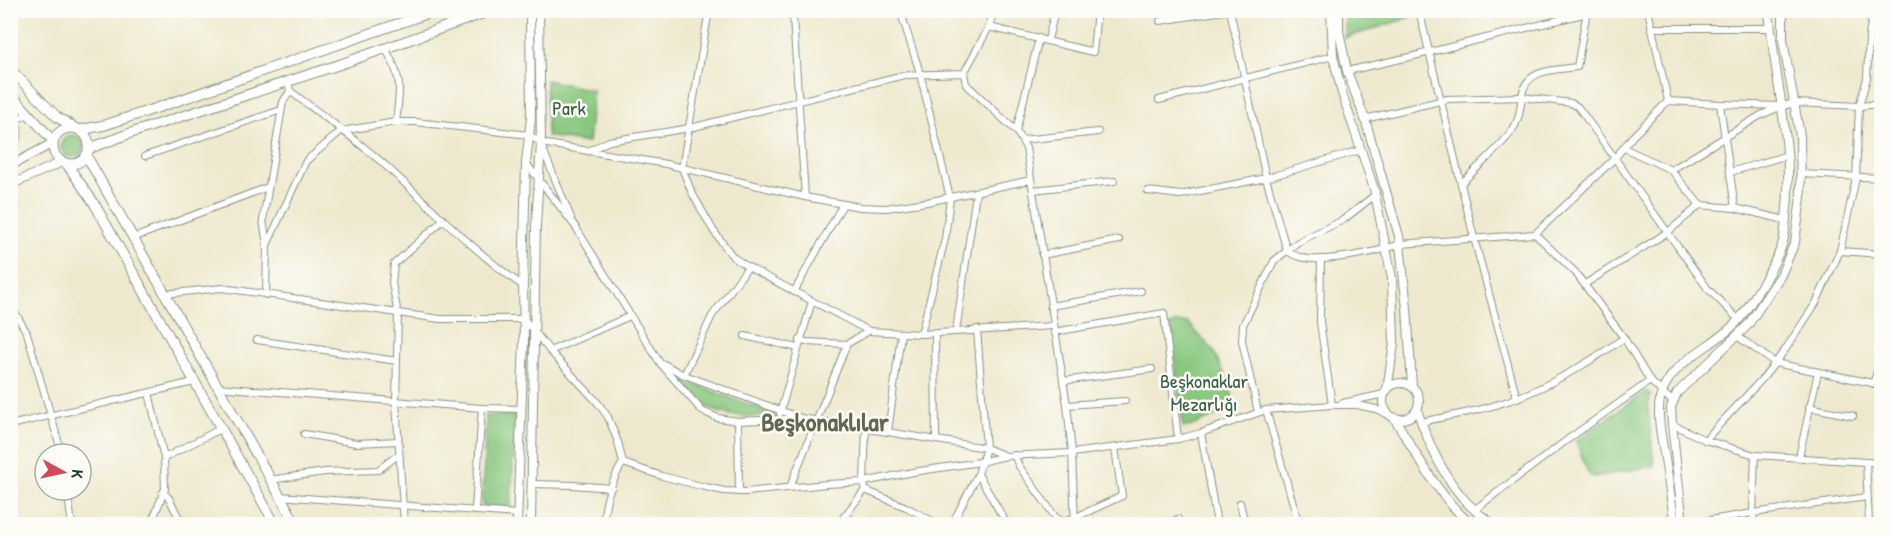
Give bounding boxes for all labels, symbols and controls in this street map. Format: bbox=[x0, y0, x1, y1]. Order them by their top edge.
park label: Park bbox=[552, 94, 586, 121]
park label: Beşkonaklar Mezarlığı bbox=[1160, 367, 1248, 417]
district label: Beşkonaklılar bbox=[761, 404, 890, 439]
north arrow bbox=[33, 442, 93, 502]
text: K bbox=[66, 468, 89, 480]

